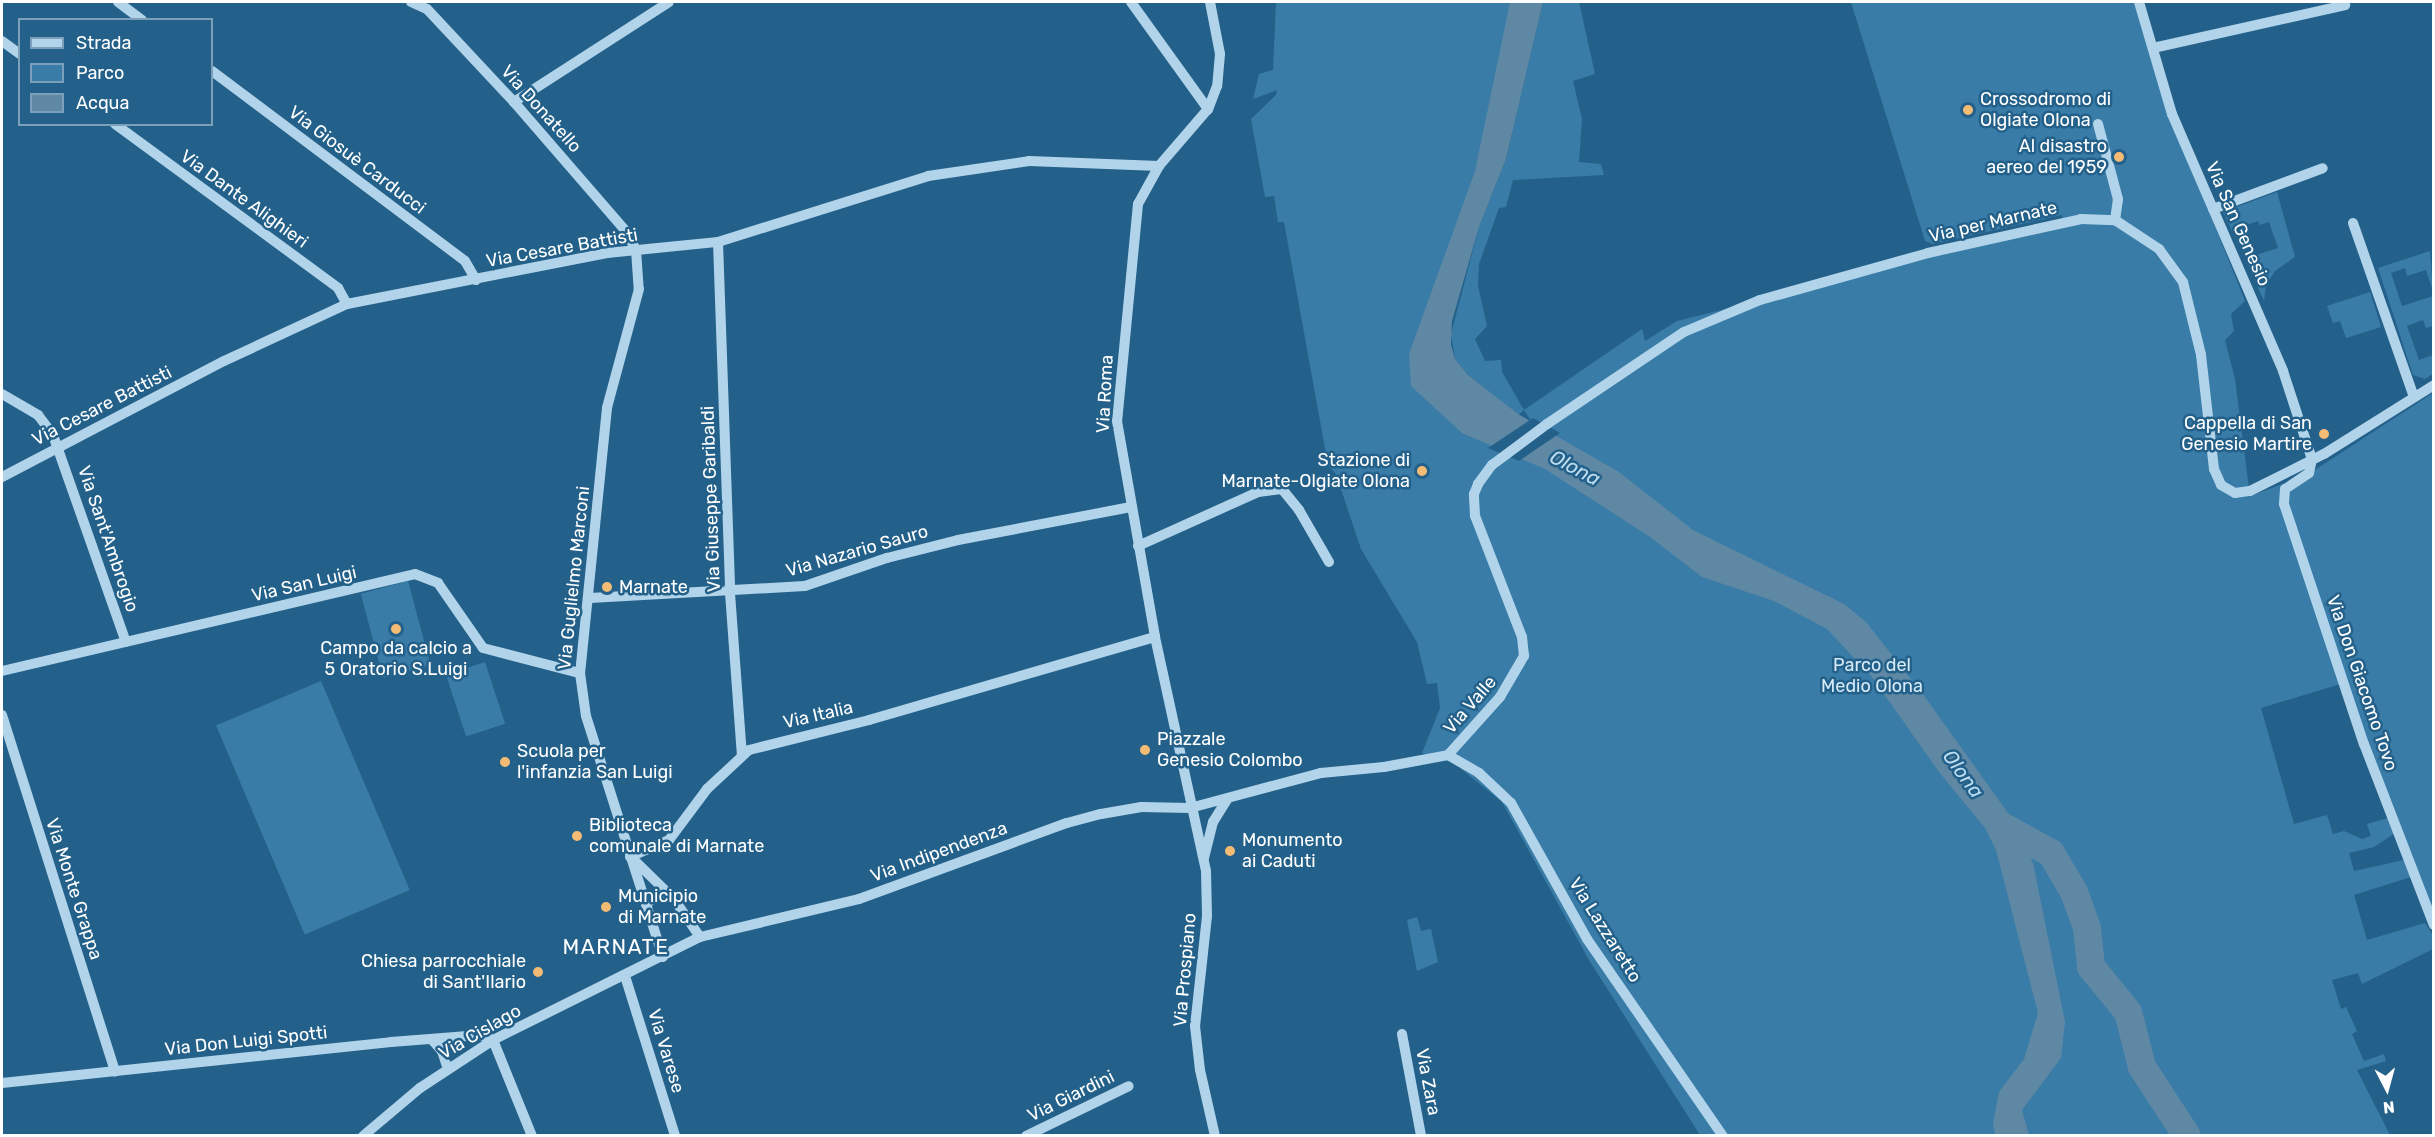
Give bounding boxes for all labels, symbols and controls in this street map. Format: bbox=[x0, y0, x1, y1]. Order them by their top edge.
legend bbox=[18, 18, 213, 126]
text: Strada bbox=[76, 32, 132, 54]
street label: Via Donatello bbox=[496, 61, 586, 157]
text: Parco bbox=[76, 62, 124, 84]
place label: Crossodromo di Olgiate Olona bbox=[1980, 89, 2111, 132]
text: Acqua bbox=[76, 92, 129, 114]
street label: Via Giosuè Carducci bbox=[284, 101, 430, 219]
marker: Crossodromo di Olgiate Olona bbox=[1961, 103, 1975, 117]
place label: Al disastro aereo del 1959 bbox=[1986, 136, 2107, 178]
street label: Via Dante Alighieri bbox=[176, 145, 312, 253]
marker: Al disastro aereo del 1959 bbox=[2112, 150, 2126, 164]
street label: Via San Genesio bbox=[2201, 158, 2275, 290]
street label: Via per Marnate bbox=[1927, 197, 2059, 247]
street label: Via Cesare Battisti bbox=[484, 224, 640, 272]
street label: Via Roma bbox=[1092, 354, 1118, 434]
street label: Via Cesare Battisti bbox=[29, 362, 175, 450]
street label: Via Giuseppe Garibaldi bbox=[697, 405, 725, 593]
place label: Cappella di San Genesio Martire bbox=[2181, 413, 2312, 456]
marker: Cappella di San Genesio Martire bbox=[2317, 427, 2331, 441]
water label: Olona bbox=[1546, 445, 1604, 491]
place label: Stazione di Marnate-Olgiate Olona bbox=[1222, 450, 1410, 492]
street label: Via Sant'Ambrogio bbox=[73, 463, 143, 615]
marker: Stazione di Marnate-Olgiate Olona bbox=[1415, 464, 1429, 478]
street label: Via Guglielmo Marconi bbox=[554, 485, 594, 671]
street label: Via Nazario Sauro bbox=[783, 520, 931, 582]
street label: Via San Luigi bbox=[249, 561, 359, 607]
place label: Marnate bbox=[619, 576, 688, 598]
marker: Marnate bbox=[600, 580, 614, 594]
street label: Via Don Giacomo Tovo bbox=[2322, 592, 2402, 774]
marker: Campo da calcio a 5 Oratorio S.Luigi bbox=[389, 622, 403, 636]
place label: Campo da calcio a 5 Oratorio S.Luigi bbox=[320, 638, 472, 680]
park label: Parco del Medio Olona bbox=[1821, 655, 1923, 698]
street label: Via Valle bbox=[1439, 672, 1501, 738]
street label: Via Italia bbox=[781, 696, 855, 734]
place label: Piazzale Genesio Colombo bbox=[1157, 729, 1303, 771]
place label: Scuola per l'infanzia San Luigi bbox=[517, 741, 673, 783]
marker: Piazzale Genesio Colombo bbox=[1138, 743, 1152, 757]
water label: Olona bbox=[1938, 745, 1988, 803]
marker: Scuola per l'infanzia San Luigi bbox=[498, 755, 512, 769]
street label: Via Monte Grappa bbox=[41, 815, 107, 963]
place label: Biblioteca comunale di Marnate bbox=[589, 815, 764, 858]
street label: Via Indipendenza bbox=[868, 817, 1010, 887]
marker: Biblioteca comunale di Marnate bbox=[570, 829, 584, 843]
place label: Monumento ai Caduti bbox=[1242, 830, 1343, 872]
marker: Monumento ai Caduti bbox=[1223, 844, 1237, 858]
street label: Via Lazzaretto bbox=[1564, 873, 1646, 987]
place label: Municipio di Marnate bbox=[618, 886, 706, 928]
marker: Municipio di Marnate bbox=[599, 900, 613, 914]
street label: Via Prospiano bbox=[1169, 912, 1201, 1028]
district label: MARNATE bbox=[563, 934, 669, 960]
place label: Chiesa parrocchiale di Sant'Ilario bbox=[361, 951, 526, 994]
marker: Chiesa parrocchiale di Sant'Ilario bbox=[531, 965, 545, 979]
street label: Via Cislago bbox=[435, 1000, 525, 1064]
street label: Via Varese bbox=[643, 1006, 689, 1096]
street label: Via Don Luigi Spotti bbox=[164, 1022, 328, 1060]
street label: Via Zara bbox=[1411, 1047, 1445, 1117]
north arrow bbox=[2357, 1059, 2417, 1119]
street label: Via Giardini bbox=[1024, 1066, 1118, 1126]
text: N bbox=[2382, 1097, 2396, 1117]

